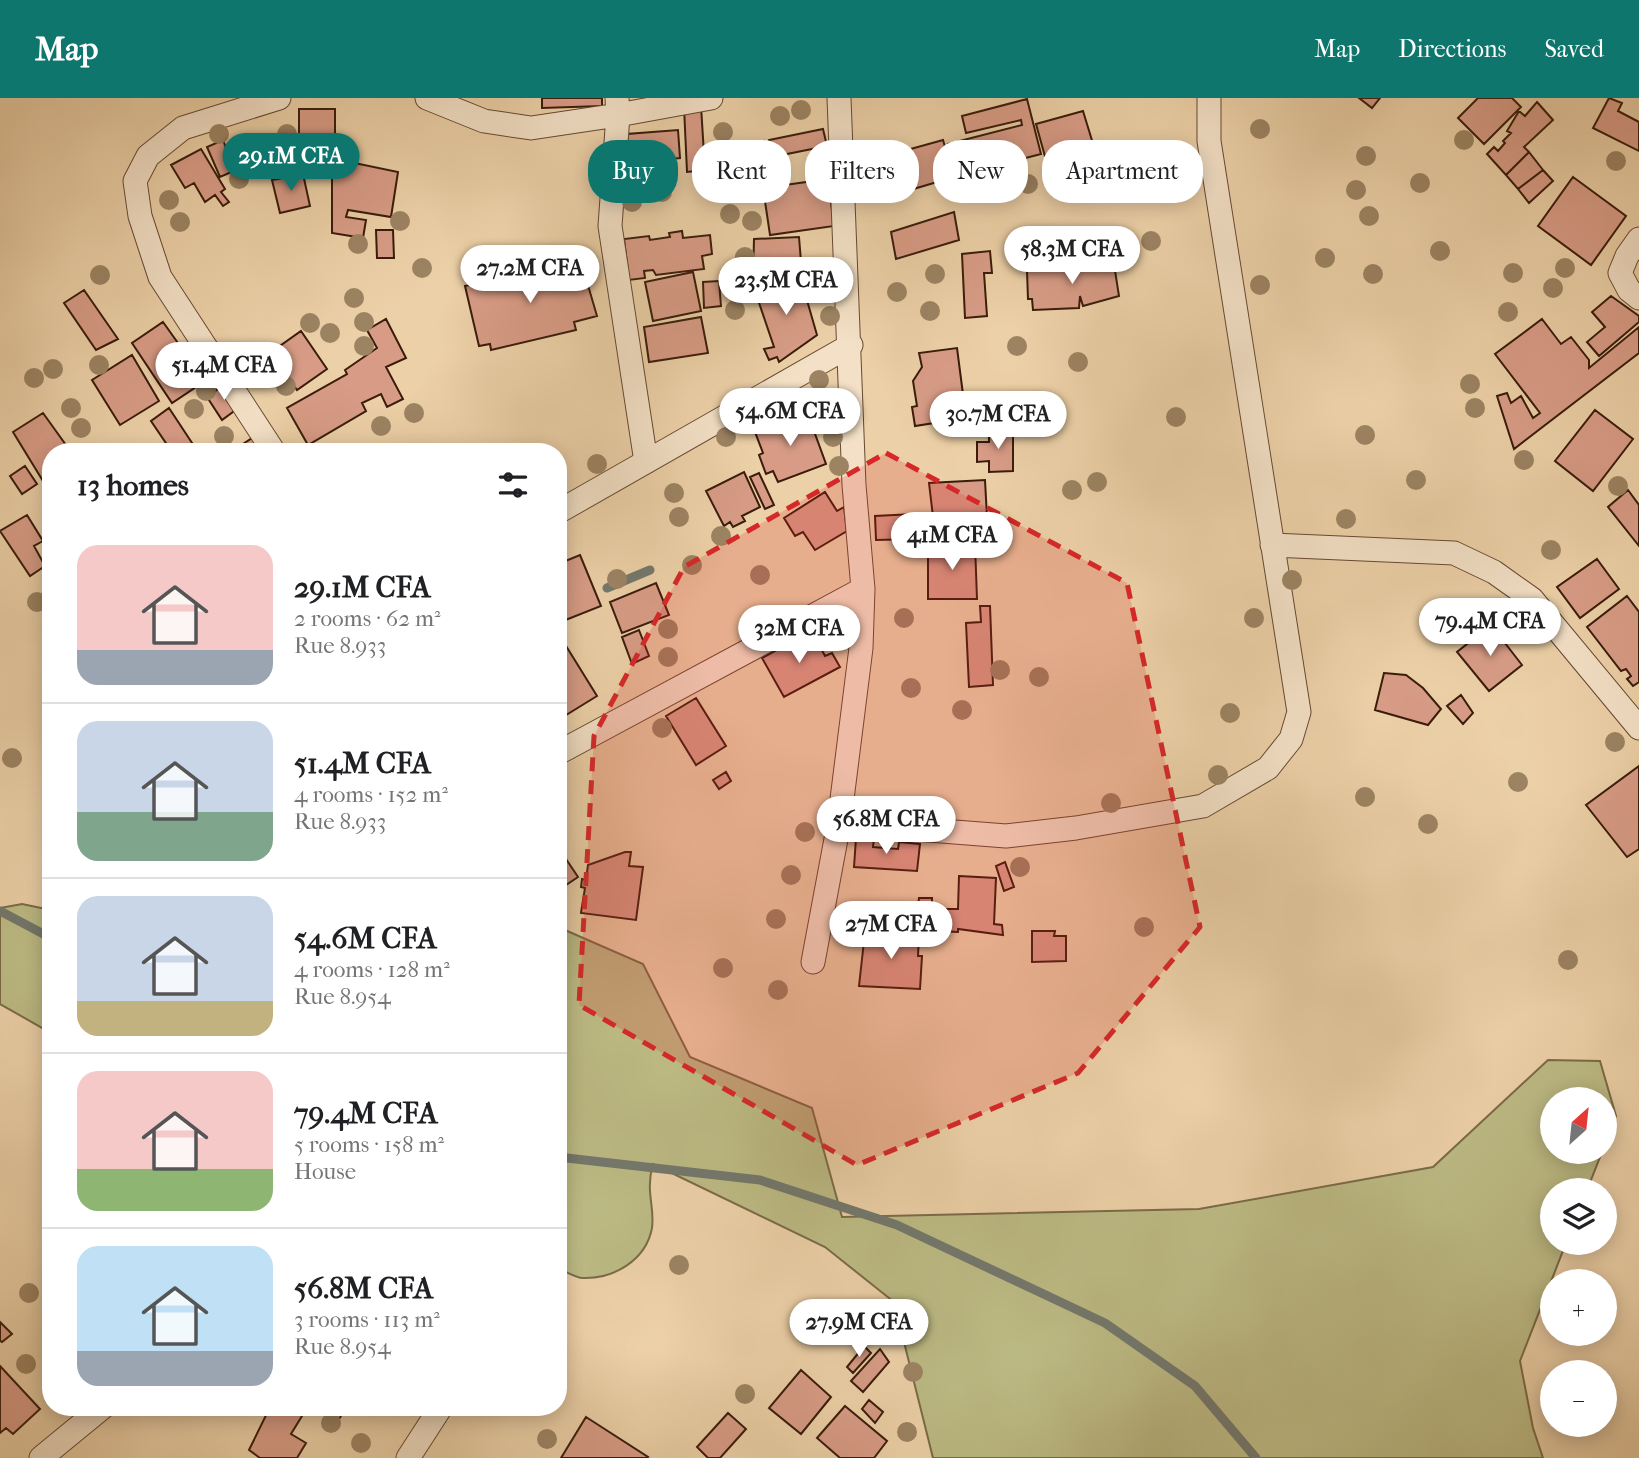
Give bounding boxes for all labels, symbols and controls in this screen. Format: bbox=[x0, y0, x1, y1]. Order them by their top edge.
text: Map bbox=[35, 30, 98, 69]
text: Map bbox=[1314, 35, 1360, 63]
text: Directions bbox=[1398, 35, 1506, 63]
text: Saved bbox=[1544, 35, 1604, 63]
pin: 29.1M CFA bbox=[211, 134, 371, 193]
chip: Buy bbox=[588, 140, 678, 203]
chip: Rent bbox=[692, 140, 791, 203]
chip: Filters bbox=[805, 140, 919, 203]
chip: New bbox=[933, 140, 1028, 203]
chip: Apartment bbox=[1042, 140, 1203, 203]
text: 29.1M CFA bbox=[239, 142, 343, 169]
pin: 58.3M CFA bbox=[992, 226, 1152, 286]
text: 58.3M CFA bbox=[1020, 235, 1124, 262]
pin: 27.2M CFA bbox=[450, 246, 610, 305]
text: 27.2M CFA bbox=[476, 254, 584, 281]
pin: 23.5M CFA bbox=[706, 258, 866, 317]
text: 23.5M CFA bbox=[734, 266, 838, 293]
pin: 51.4M CFA bbox=[144, 342, 304, 402]
text: 51.4M CFA bbox=[171, 351, 277, 378]
pin: 54.6M CFA bbox=[710, 388, 870, 448]
pin: 30.7M CFA bbox=[918, 392, 1078, 451]
text: 54.6M CFA bbox=[735, 397, 845, 424]
text: 30.7M CFA bbox=[946, 400, 1050, 427]
icon: filters bbox=[494, 466, 532, 504]
text: 13 homes bbox=[77, 468, 189, 503]
pin: 41M CFA bbox=[887, 512, 1017, 572]
text: 41M CFA bbox=[907, 521, 997, 548]
text: 29.1M CFA bbox=[294, 570, 431, 605]
icon: home bbox=[133, 573, 217, 657]
pin: 79.4M CFA bbox=[1410, 598, 1570, 658]
text: 2 rooms · 62 m² bbox=[294, 605, 441, 632]
pin: 32M CFA bbox=[734, 606, 864, 665]
text: 79.4M CFA bbox=[1435, 607, 1545, 634]
text: 32M CFA bbox=[754, 614, 844, 641]
text: Rue 8.933 bbox=[294, 632, 386, 659]
text: 51.4M CFA bbox=[294, 746, 431, 781]
icon: home bbox=[133, 749, 217, 833]
text: 4 rooms · 152 m² bbox=[294, 781, 448, 808]
pin: 56.8M CFA bbox=[806, 796, 966, 856]
text: 56.8M CFA bbox=[833, 805, 939, 832]
text: Rue 8.933 bbox=[294, 808, 386, 835]
pin: 27M CFA bbox=[826, 902, 956, 961]
text: 27M CFA bbox=[845, 910, 937, 937]
text: 54.6M CFA bbox=[294, 921, 437, 956]
icon: home bbox=[133, 924, 217, 1008]
text: 4 rooms · 128 m² bbox=[294, 956, 450, 983]
text: Rue 8.954 bbox=[294, 983, 391, 1010]
north arrow bbox=[1540, 1087, 1617, 1164]
map controls bbox=[1540, 1087, 1617, 1437]
text: 79.4M CFA bbox=[294, 1096, 438, 1131]
icon: home bbox=[133, 1099, 217, 1183]
text: 5 rooms · 158 m² bbox=[294, 1131, 444, 1158]
text: House bbox=[294, 1158, 356, 1185]
button: layers bbox=[1540, 1178, 1617, 1255]
button: + bbox=[1540, 1269, 1617, 1346]
text: 56.8M CFA bbox=[294, 1271, 433, 1306]
icon: home bbox=[133, 1274, 217, 1358]
pin: 27.9M CFA bbox=[779, 1300, 939, 1359]
text: 3 rooms · 113 m² bbox=[294, 1306, 440, 1333]
text: 27.9M CFA bbox=[805, 1308, 913, 1335]
text: Rue 8.954 bbox=[294, 1333, 391, 1360]
button: − bbox=[1540, 1360, 1617, 1437]

